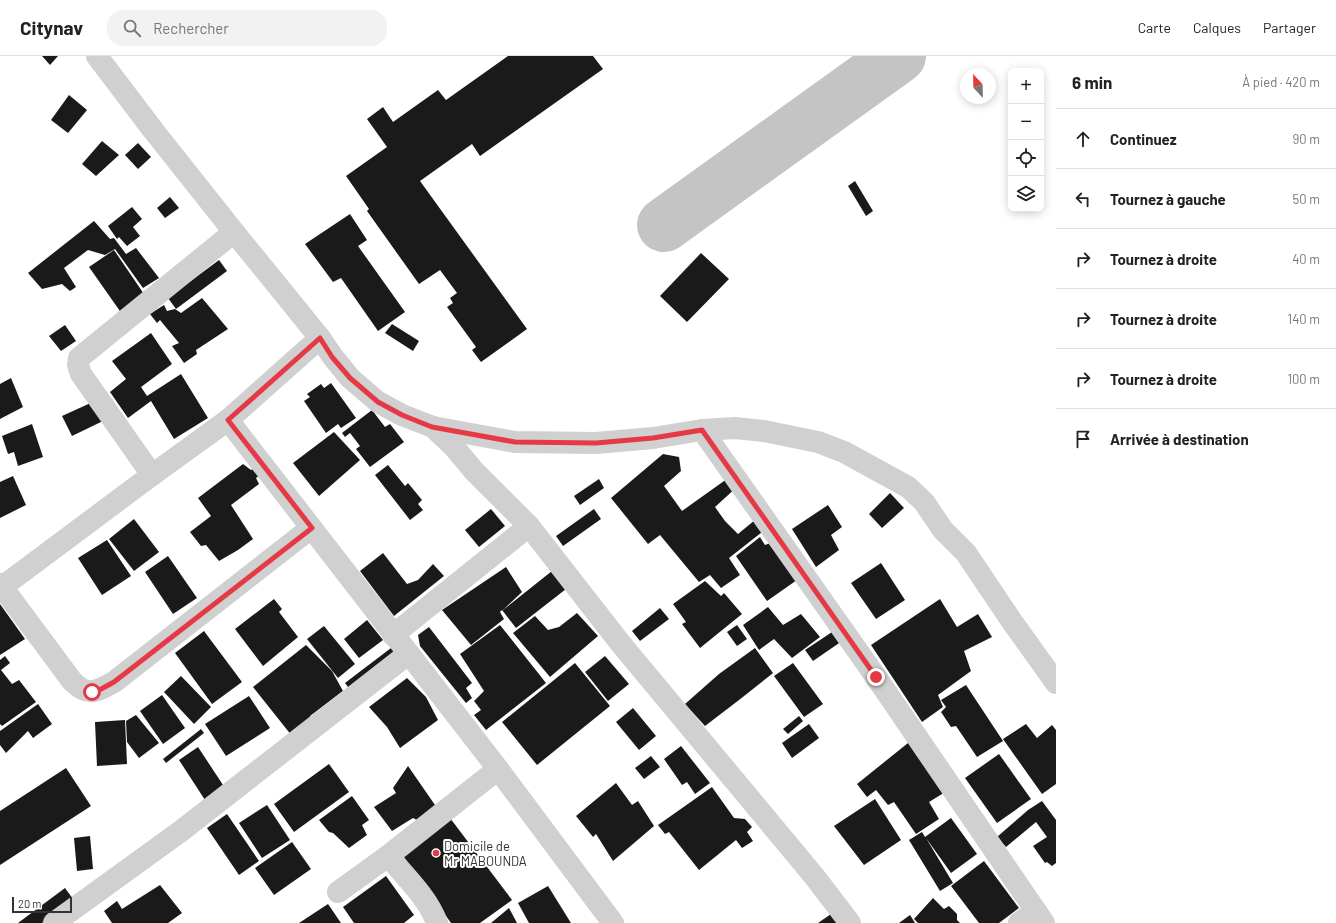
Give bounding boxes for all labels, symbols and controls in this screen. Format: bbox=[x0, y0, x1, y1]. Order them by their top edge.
search box bbox=[107, 10, 387, 46]
text: Citynav bbox=[20, 16, 83, 39]
icon: search bbox=[121, 17, 143, 39]
text: Rechercher bbox=[153, 19, 229, 37]
text: Carte bbox=[1138, 19, 1171, 36]
text: Calques bbox=[1193, 19, 1241, 36]
text: Partager bbox=[1263, 19, 1316, 36]
north arrow bbox=[960, 68, 996, 104]
map controls bbox=[1008, 68, 1044, 212]
button: + bbox=[1008, 68, 1044, 104]
text: 6 min bbox=[1072, 72, 1112, 92]
text: À pied · 420 m bbox=[1242, 74, 1320, 90]
button: − bbox=[1008, 104, 1044, 140]
icon: ahead bbox=[1072, 128, 1094, 150]
text: Continuez bbox=[1110, 130, 1177, 148]
text: 90 m bbox=[1293, 131, 1320, 147]
button: locate bbox=[1008, 140, 1044, 176]
button: layers bbox=[1008, 176, 1044, 212]
icon: left bbox=[1072, 188, 1094, 210]
text: Tournez à gauche bbox=[1110, 190, 1226, 208]
text: 50 m bbox=[1293, 191, 1320, 207]
icon: right bbox=[1072, 248, 1094, 270]
text: Tournez à droite bbox=[1110, 250, 1217, 268]
text: 40 m bbox=[1292, 251, 1320, 267]
icon: right bbox=[1072, 308, 1094, 330]
text: Tournez à droite bbox=[1110, 310, 1217, 328]
text: 140 m bbox=[1288, 311, 1320, 327]
icon: right bbox=[1072, 368, 1094, 390]
text: Tournez à droite bbox=[1110, 370, 1217, 388]
text: 100 m bbox=[1287, 371, 1320, 387]
icon: arrive bbox=[1072, 428, 1094, 450]
text: Arrivée à destination bbox=[1110, 430, 1249, 448]
route end bbox=[867, 668, 885, 686]
route start bbox=[83, 683, 101, 701]
place label: Domicile de Mr MABOUNDA bbox=[444, 838, 527, 869]
marker: Domicile de Mr MABOUNDA bbox=[431, 848, 441, 858]
scale bar bbox=[12, 895, 72, 914]
text: 20 m bbox=[18, 897, 41, 910]

